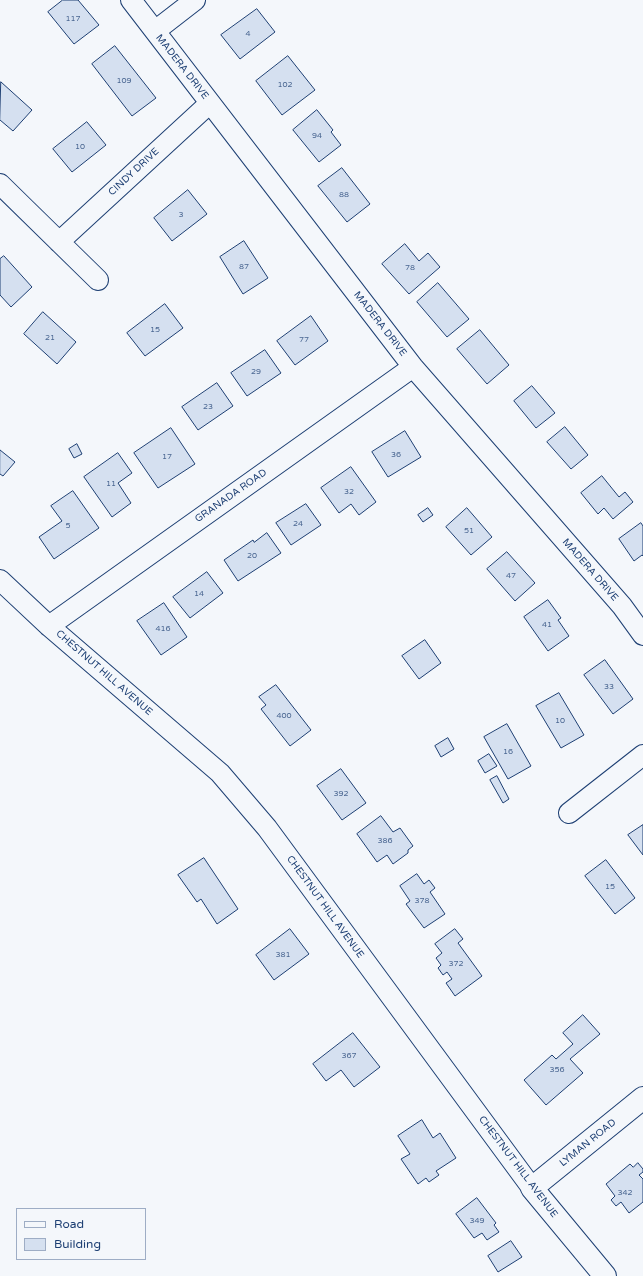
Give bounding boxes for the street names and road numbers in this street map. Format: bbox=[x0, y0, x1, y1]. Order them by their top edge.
street label: MADERA DRIVE bbox=[153, 32, 211, 102]
street label: CINDY DRIVE bbox=[106, 146, 162, 198]
street label: MADERA DRIVE bbox=[351, 289, 409, 359]
street label: GRANADA ROAD bbox=[193, 467, 269, 525]
street label: MADERA DRIVE bbox=[560, 536, 620, 604]
street label: CHESTNUT HILL AVENUE bbox=[53, 628, 155, 718]
street label: CHESTNUT HILL AVENUE bbox=[284, 853, 366, 961]
street label: CHESTNUT HILL AVENUE bbox=[476, 1114, 560, 1220]
street label: LYMAN ROAD bbox=[557, 1117, 619, 1169]

